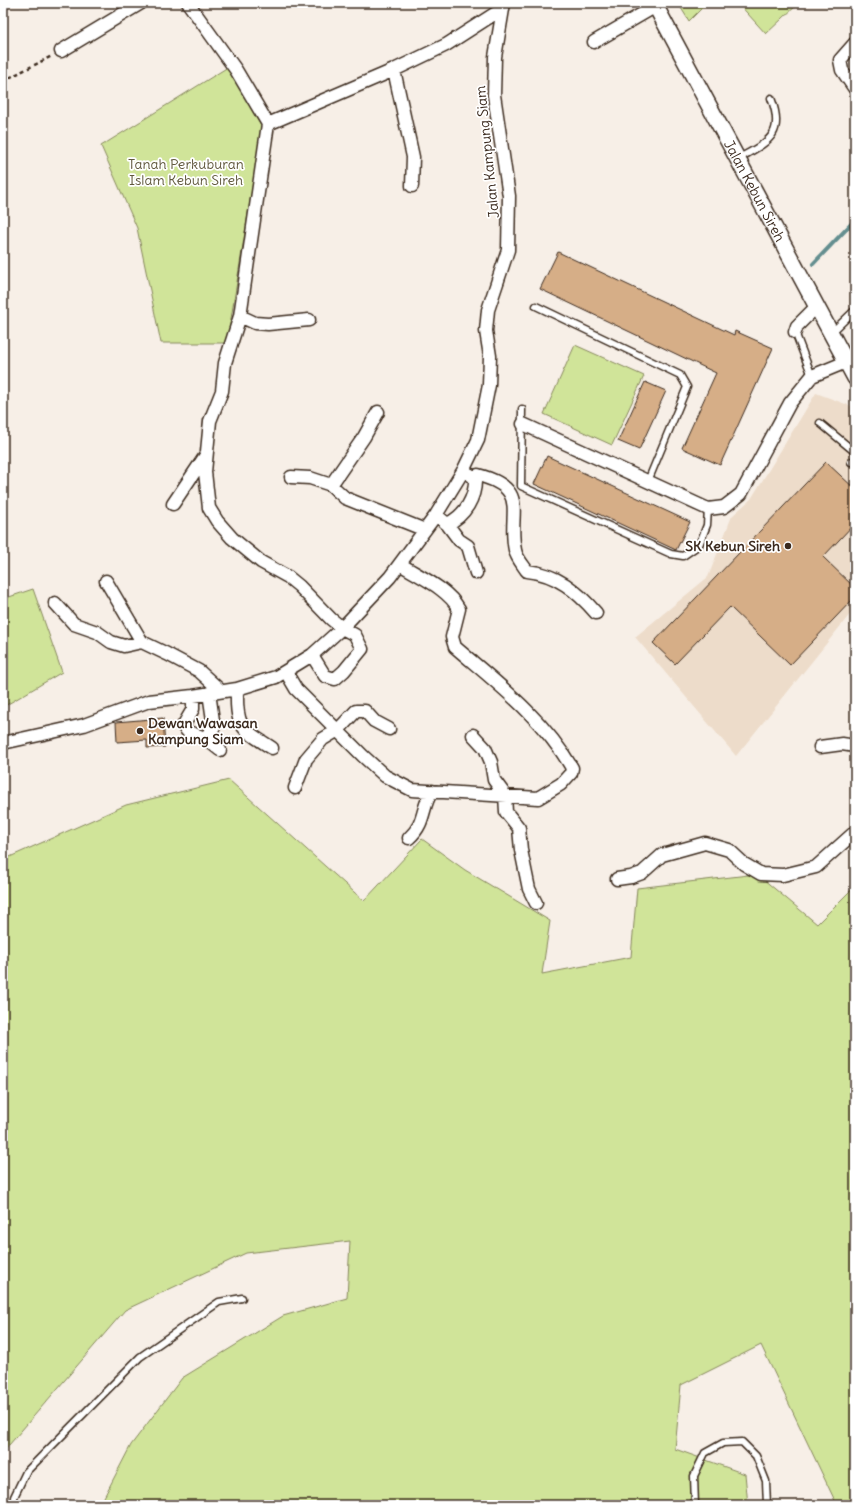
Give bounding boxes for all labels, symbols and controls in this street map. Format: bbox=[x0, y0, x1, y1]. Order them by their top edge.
street label: Jalan Kampung Siam bbox=[471, 85, 503, 219]
street label: Jalan Kebun Sireh bbox=[720, 137, 789, 245]
park label: Tanah Perkuburan Islam Kebun Sireh bbox=[128, 155, 244, 189]
place label: SK Kebun Sireh bbox=[685, 537, 780, 555]
marker: SK Kebun Sireh bbox=[783, 541, 793, 551]
place label: Dewan Wawasan Kampung Siam bbox=[148, 714, 258, 748]
marker: Dewan Wawasan Kampung Siam bbox=[135, 726, 145, 736]

